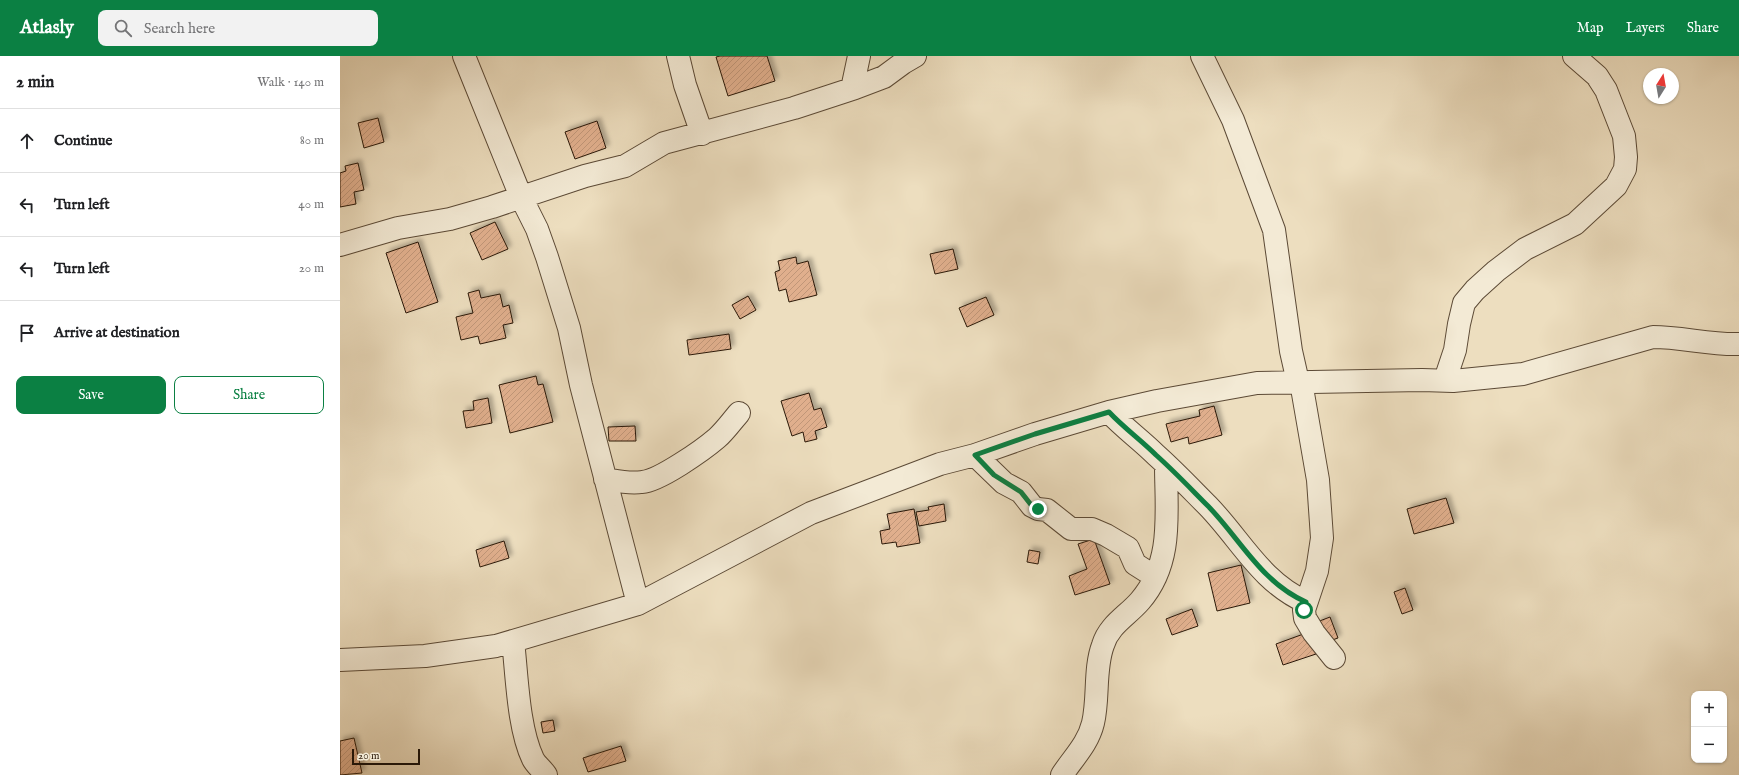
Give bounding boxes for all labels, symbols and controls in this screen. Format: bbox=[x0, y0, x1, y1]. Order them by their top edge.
search box bbox=[98, 10, 378, 46]
text: Atlasly bbox=[20, 16, 74, 40]
icon: search bbox=[112, 17, 134, 39]
text: Search here bbox=[144, 19, 215, 38]
text: Map bbox=[1577, 19, 1604, 37]
text: Layers bbox=[1626, 19, 1665, 37]
text: Share bbox=[1687, 19, 1719, 37]
north arrow bbox=[1643, 68, 1679, 104]
text: 2 min bbox=[16, 72, 54, 93]
text: Walk · 140 m bbox=[257, 74, 324, 91]
icon: ahead bbox=[16, 130, 38, 152]
text: Continue bbox=[54, 131, 112, 150]
text: 80 m bbox=[300, 132, 324, 149]
icon: left bbox=[16, 194, 38, 216]
text: Turn left bbox=[54, 195, 110, 214]
text: 40 m bbox=[298, 196, 324, 213]
icon: left bbox=[16, 258, 38, 280]
text: Turn left bbox=[54, 259, 110, 278]
text: 20 m bbox=[299, 260, 324, 277]
icon: arrive bbox=[16, 322, 38, 344]
text: Arrive at destination bbox=[54, 323, 180, 342]
button: Save bbox=[16, 376, 166, 414]
button: Share bbox=[174, 376, 324, 414]
route end bbox=[1029, 500, 1047, 518]
route start bbox=[1295, 601, 1313, 619]
map controls bbox=[1691, 691, 1727, 763]
button: + bbox=[1691, 691, 1727, 727]
button: − bbox=[1691, 727, 1727, 763]
scale bar bbox=[352, 747, 420, 766]
text: 20 m bbox=[358, 749, 379, 763]

